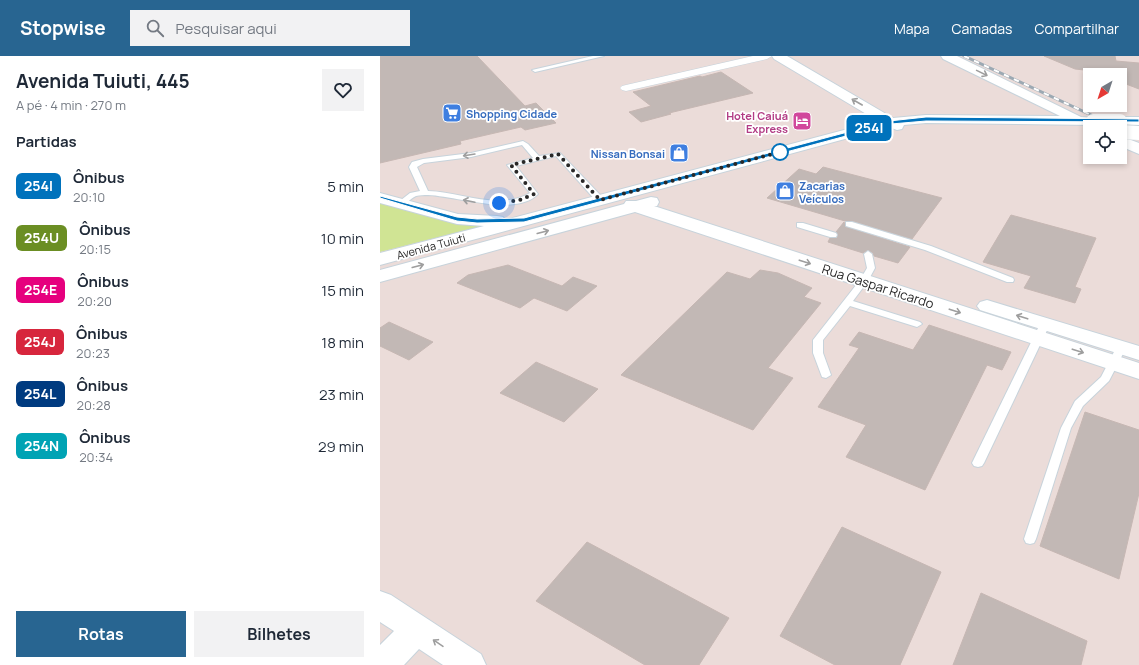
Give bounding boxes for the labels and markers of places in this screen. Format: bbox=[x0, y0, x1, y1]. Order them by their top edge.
supermarket icon: Shopping Cidade bbox=[441, 102, 463, 124]
place label: Shopping Cidade bbox=[466, 106, 558, 121]
place label: Hotel Caiuá Express bbox=[726, 108, 788, 136]
hotel icon: Hotel Caiuá Express bbox=[791, 110, 813, 132]
shop icon: Nissan Bonsai bbox=[668, 142, 690, 164]
unlabelled marker bbox=[771, 143, 789, 161]
place label: Nissan Bonsai bbox=[591, 146, 665, 161]
place label: Zacarias Veículos bbox=[799, 178, 845, 206]
shop icon: Zacarias Veículos bbox=[774, 180, 796, 202]

